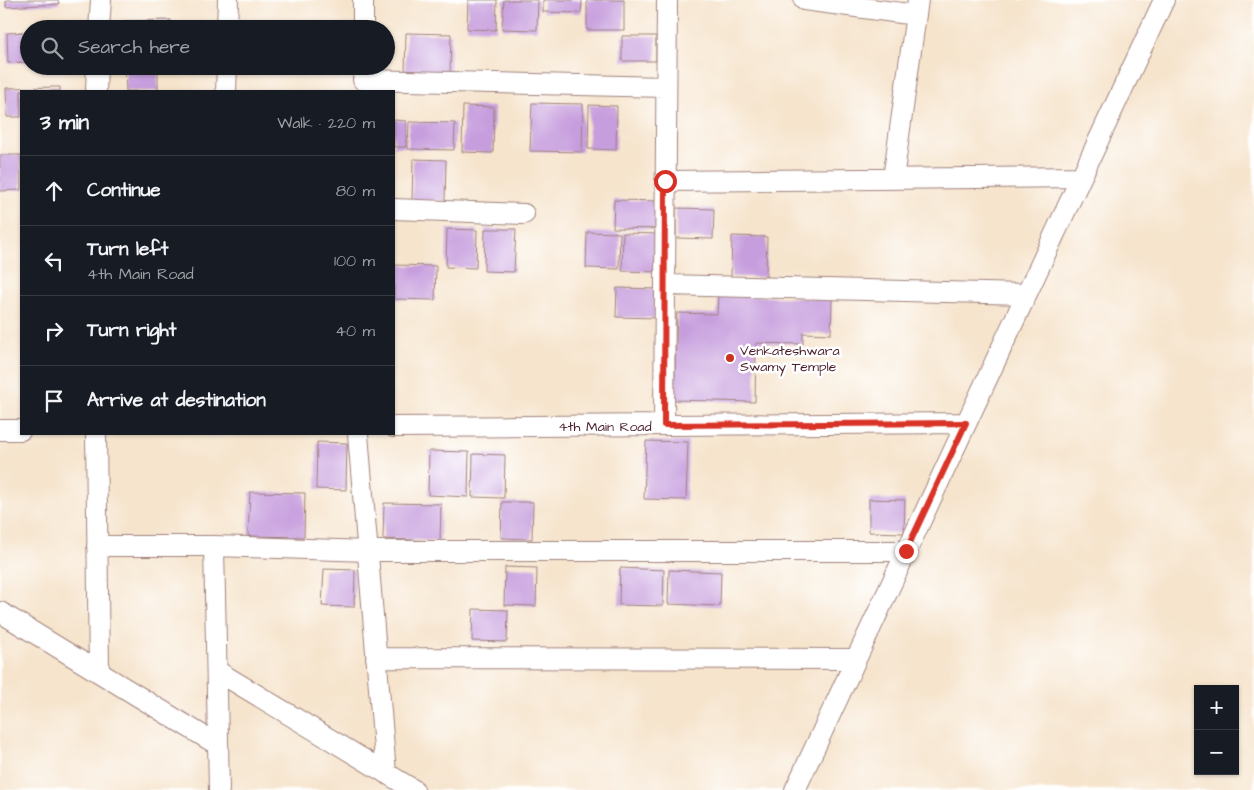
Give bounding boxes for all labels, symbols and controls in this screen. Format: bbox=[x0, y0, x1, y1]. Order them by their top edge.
search box bbox=[20, 20, 395, 75]
icon: search bbox=[38, 34, 66, 62]
text: Search here bbox=[78, 34, 190, 61]
text: 3 min bbox=[40, 108, 89, 137]
text: Walk · 220 m bbox=[277, 112, 375, 134]
route start bbox=[654, 170, 677, 193]
icon: ahead bbox=[40, 177, 68, 205]
text: Continue bbox=[87, 177, 161, 204]
text: 80 m bbox=[336, 180, 375, 202]
text: Turn left bbox=[87, 236, 168, 263]
icon: left bbox=[40, 247, 68, 275]
text: 100 m bbox=[334, 250, 375, 272]
text: 4th Main Road bbox=[87, 263, 194, 285]
icon: right bbox=[40, 317, 68, 345]
text: Turn right bbox=[87, 317, 176, 344]
text: 40 m bbox=[335, 320, 375, 342]
place label: Venkateshwara Swamy Temple bbox=[740, 341, 840, 377]
marker: Venkateshwara Swamy Temple bbox=[724, 352, 736, 364]
icon: arrive bbox=[40, 387, 68, 415]
text: Arrive at destination bbox=[87, 387, 266, 414]
street label: 4th Main Road bbox=[558, 417, 652, 437]
route end bbox=[895, 540, 918, 563]
map controls bbox=[1194, 685, 1239, 775]
button: + bbox=[1194, 685, 1239, 730]
button: − bbox=[1194, 730, 1239, 775]

